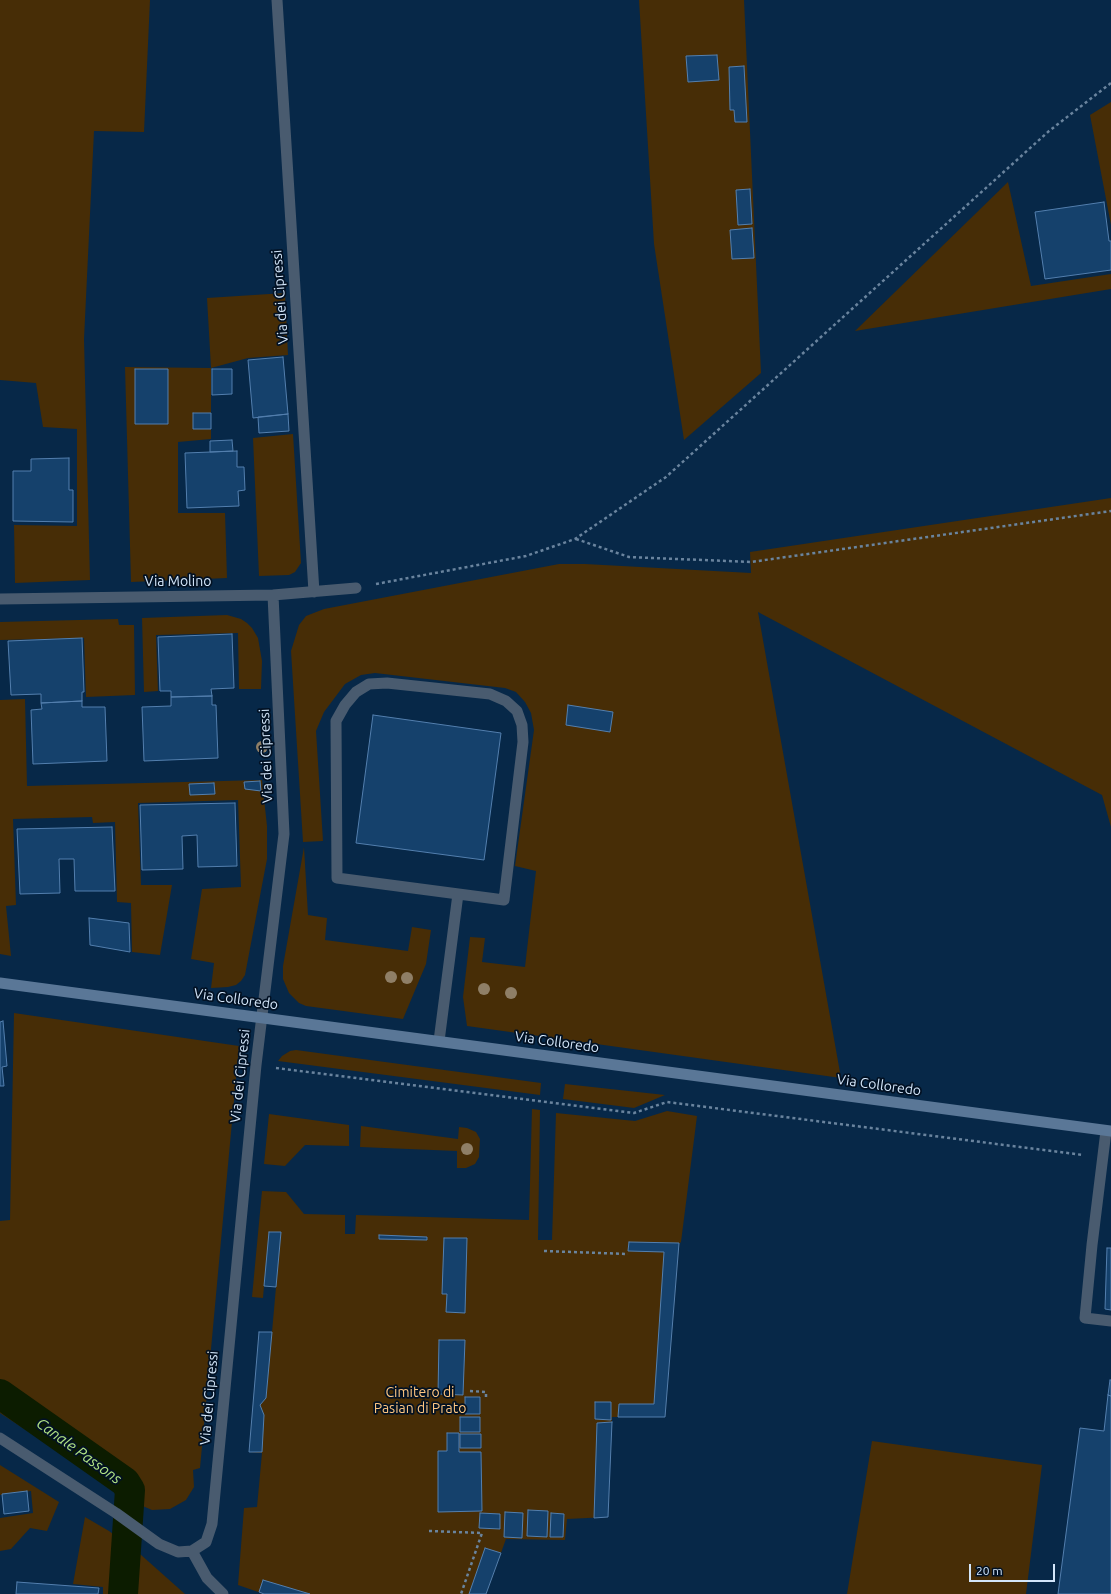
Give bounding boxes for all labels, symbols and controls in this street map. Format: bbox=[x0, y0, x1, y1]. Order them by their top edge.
street label: Via dei Cipressi bbox=[268, 249, 292, 345]
street label: Via Molino bbox=[145, 573, 211, 589]
street label: Via dei Cipressi bbox=[256, 709, 276, 803]
street label: Via Colloredo bbox=[193, 985, 279, 1013]
street label: Via dei Cipressi bbox=[227, 1028, 253, 1124]
street label: Via Colloredo bbox=[514, 1028, 600, 1056]
street label: Via Colloredo bbox=[836, 1071, 922, 1099]
street label: Via dei Cipressi bbox=[197, 1350, 221, 1446]
park label: Cimitero di Pasian di Prato bbox=[374, 1384, 466, 1416]
water label: Canale Passons bbox=[33, 1414, 125, 1488]
scale bar bbox=[971, 1556, 1057, 1582]
text: 20 m bbox=[976, 1564, 1003, 1577]

